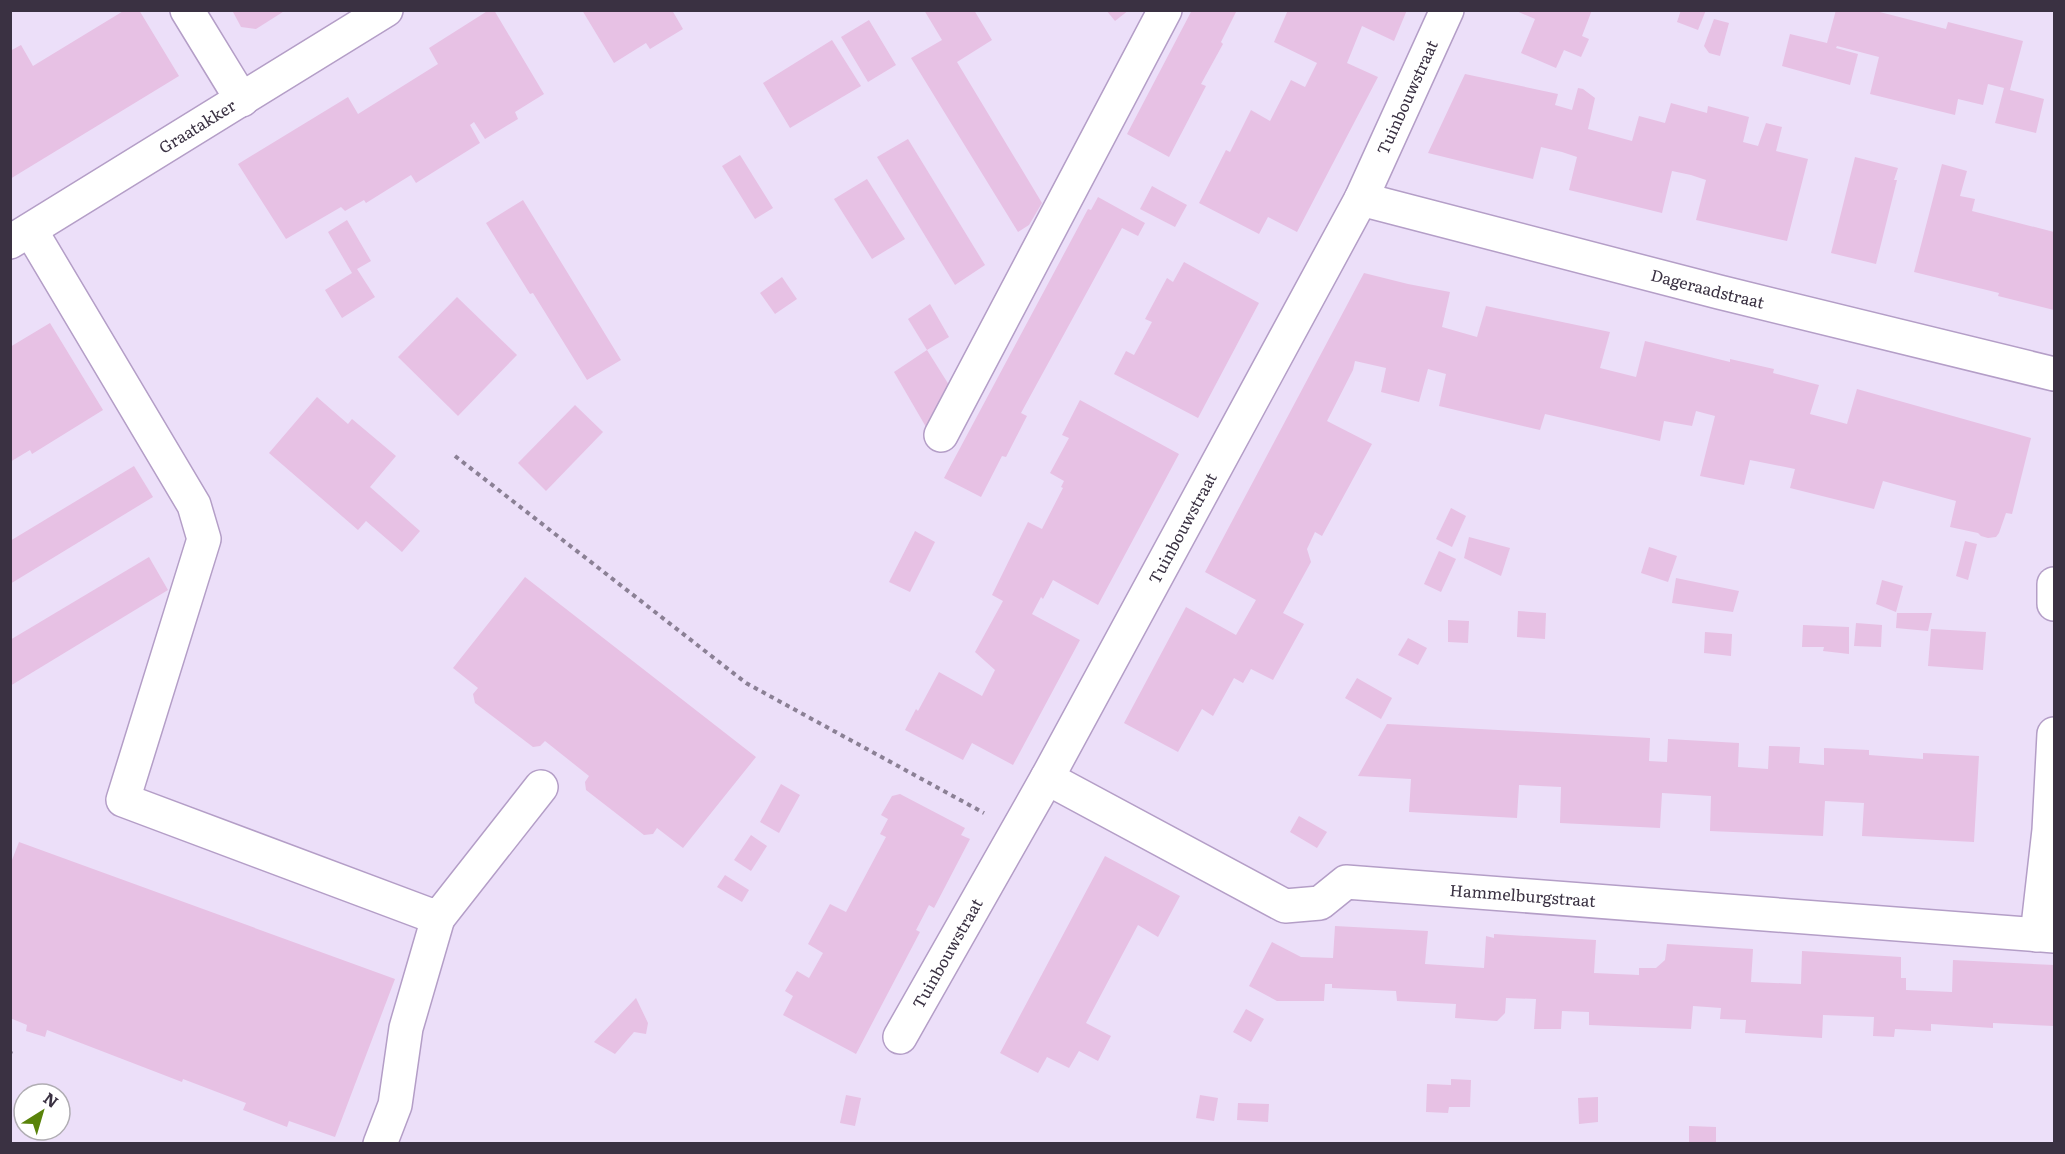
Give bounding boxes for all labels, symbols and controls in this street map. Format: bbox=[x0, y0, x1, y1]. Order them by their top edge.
street label: Tuinbouwstraat bbox=[1370, 35, 1443, 158]
street label: Graatakker bbox=[154, 93, 240, 159]
street label: Dageraadstraat bbox=[1648, 262, 1768, 314]
street label: Tuinbouwstraat bbox=[1142, 467, 1222, 588]
street label: Hammelburgstraat bbox=[1449, 877, 1597, 912]
street label: Tuinbouwstraat bbox=[906, 893, 988, 1013]
north arrow bbox=[12, 1082, 72, 1142]
text: N bbox=[39, 1086, 64, 1113]

